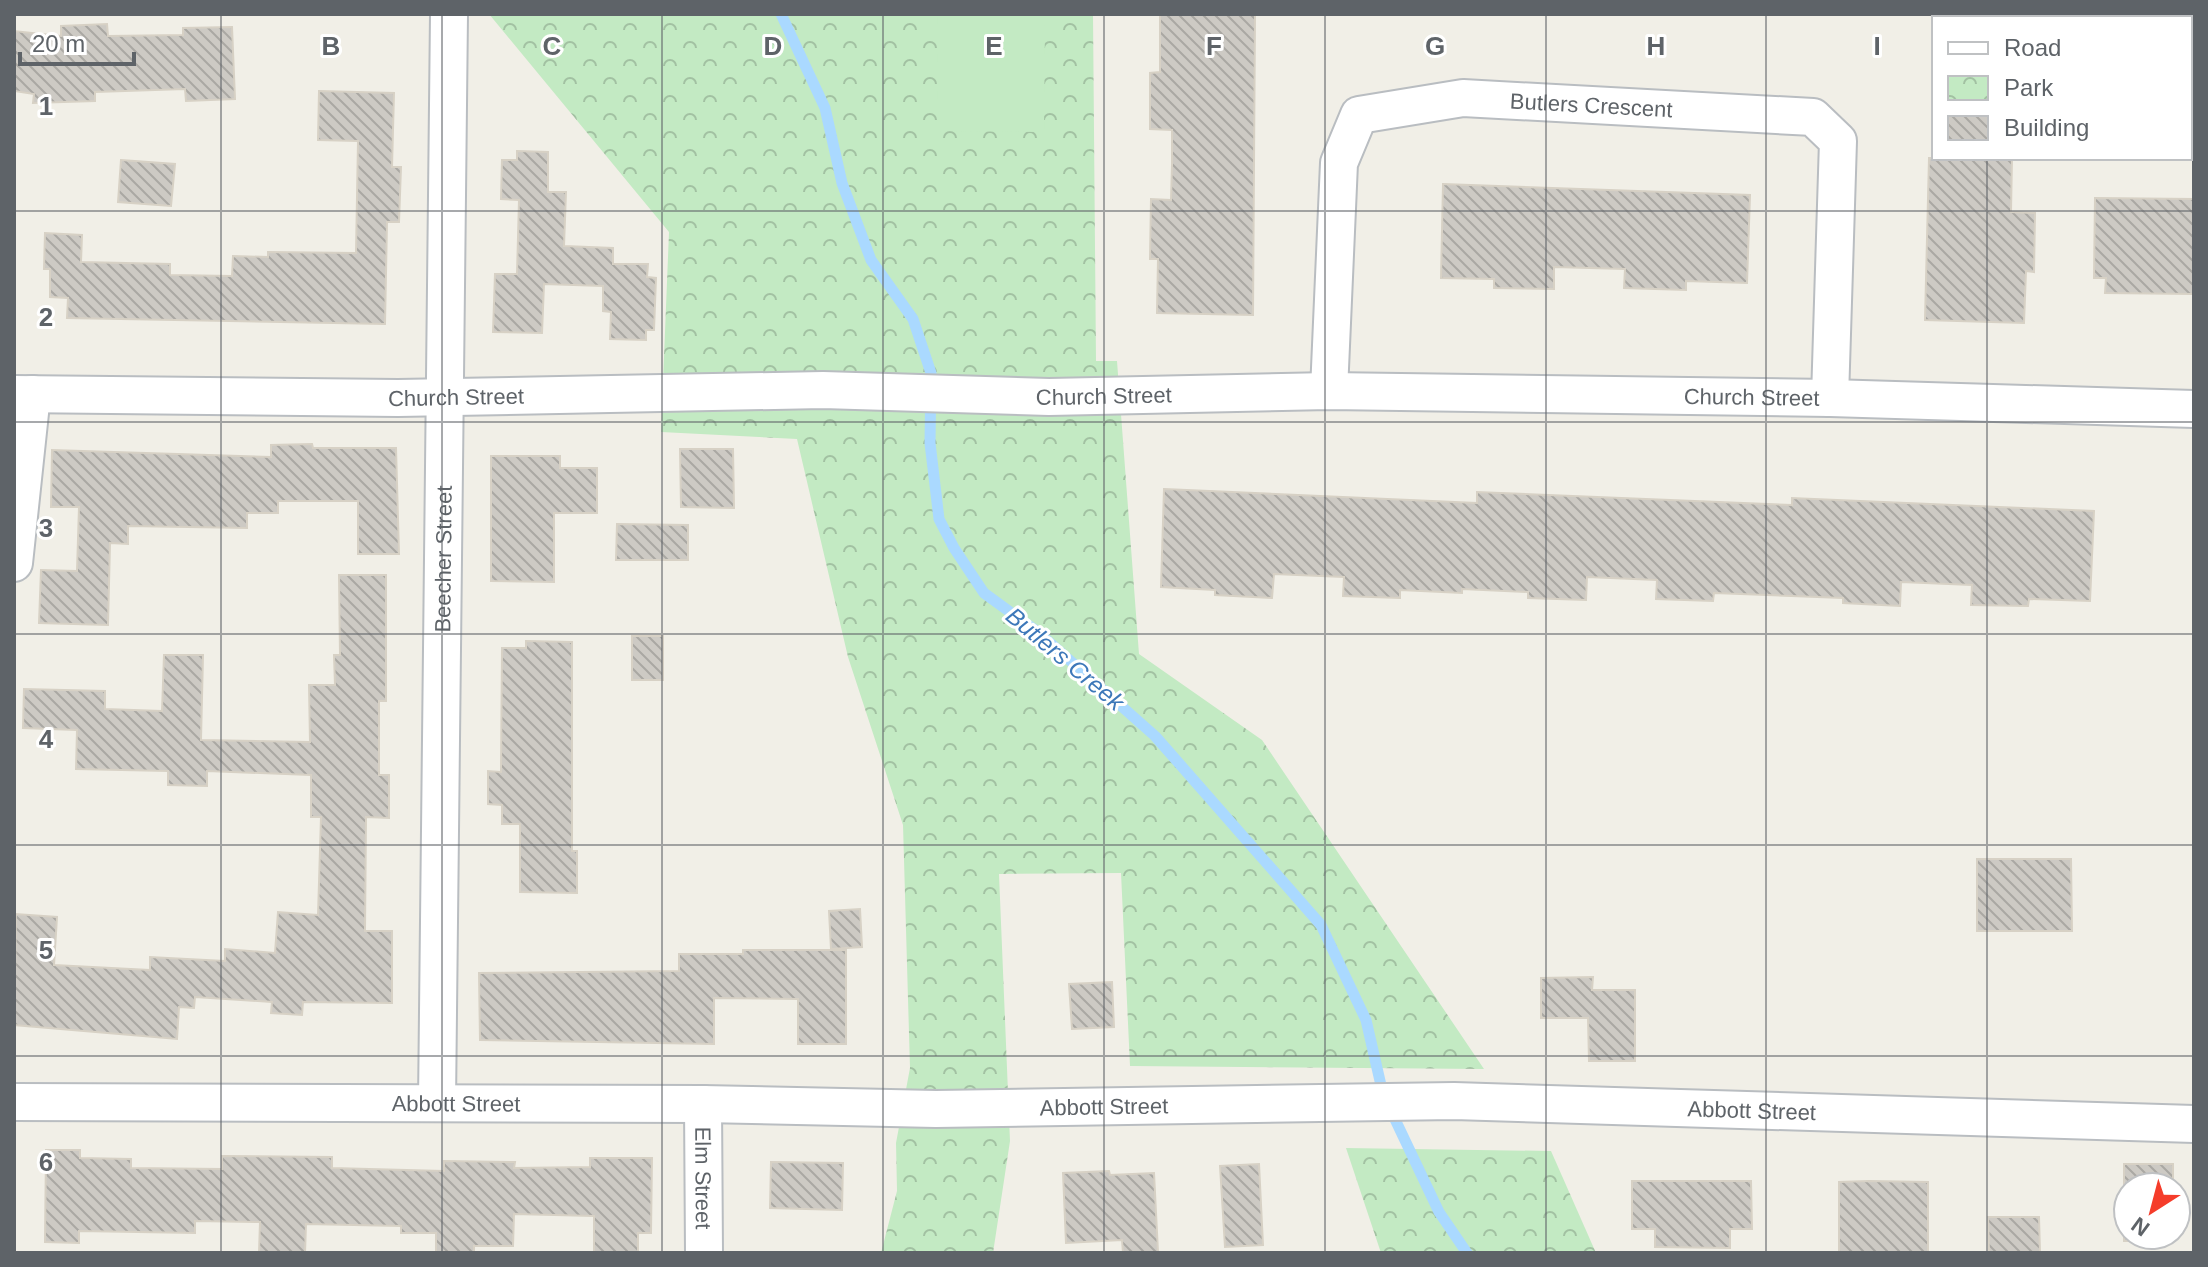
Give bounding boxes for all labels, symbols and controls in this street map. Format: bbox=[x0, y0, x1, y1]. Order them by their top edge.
scale bar bbox=[20, 16, 134, 66]
legend bbox=[1932, 16, 2192, 160]
text: 20 m bbox=[32, 30, 85, 57]
text: B bbox=[322, 31, 340, 61]
text: C bbox=[543, 31, 562, 61]
text: D bbox=[764, 31, 782, 61]
text: E bbox=[985, 31, 1003, 61]
text: F bbox=[1206, 31, 1222, 61]
text: G bbox=[1425, 31, 1445, 61]
text: H bbox=[1647, 31, 1665, 61]
text: I bbox=[1873, 31, 1881, 61]
text: Road bbox=[2004, 34, 2061, 61]
text: Park bbox=[2004, 74, 2054, 101]
street label: Butlers Crescent bbox=[1509, 89, 1673, 122]
text: 1 bbox=[39, 91, 53, 121]
text: Building bbox=[2004, 114, 2089, 141]
text: 2 bbox=[39, 302, 53, 332]
street label: Church Street bbox=[1035, 382, 1172, 410]
street label: Church Street bbox=[388, 384, 524, 411]
street label: Church Street bbox=[1684, 384, 1820, 411]
street label: Beecher Street bbox=[430, 485, 457, 633]
text: 3 bbox=[39, 513, 53, 543]
water label: Butlers Creek bbox=[1001, 602, 1131, 717]
text: 4 bbox=[39, 724, 54, 754]
text: 5 bbox=[39, 935, 53, 965]
street label: Abbott Street bbox=[392, 1091, 520, 1116]
street label: Abbott Street bbox=[1039, 1093, 1168, 1120]
street label: Abbott Street bbox=[1687, 1096, 1816, 1125]
street label: Elm Street bbox=[690, 1127, 716, 1229]
text: 6 bbox=[39, 1147, 53, 1177]
north arrow bbox=[2112, 1171, 2192, 1251]
text: N bbox=[2127, 1212, 2154, 1242]

